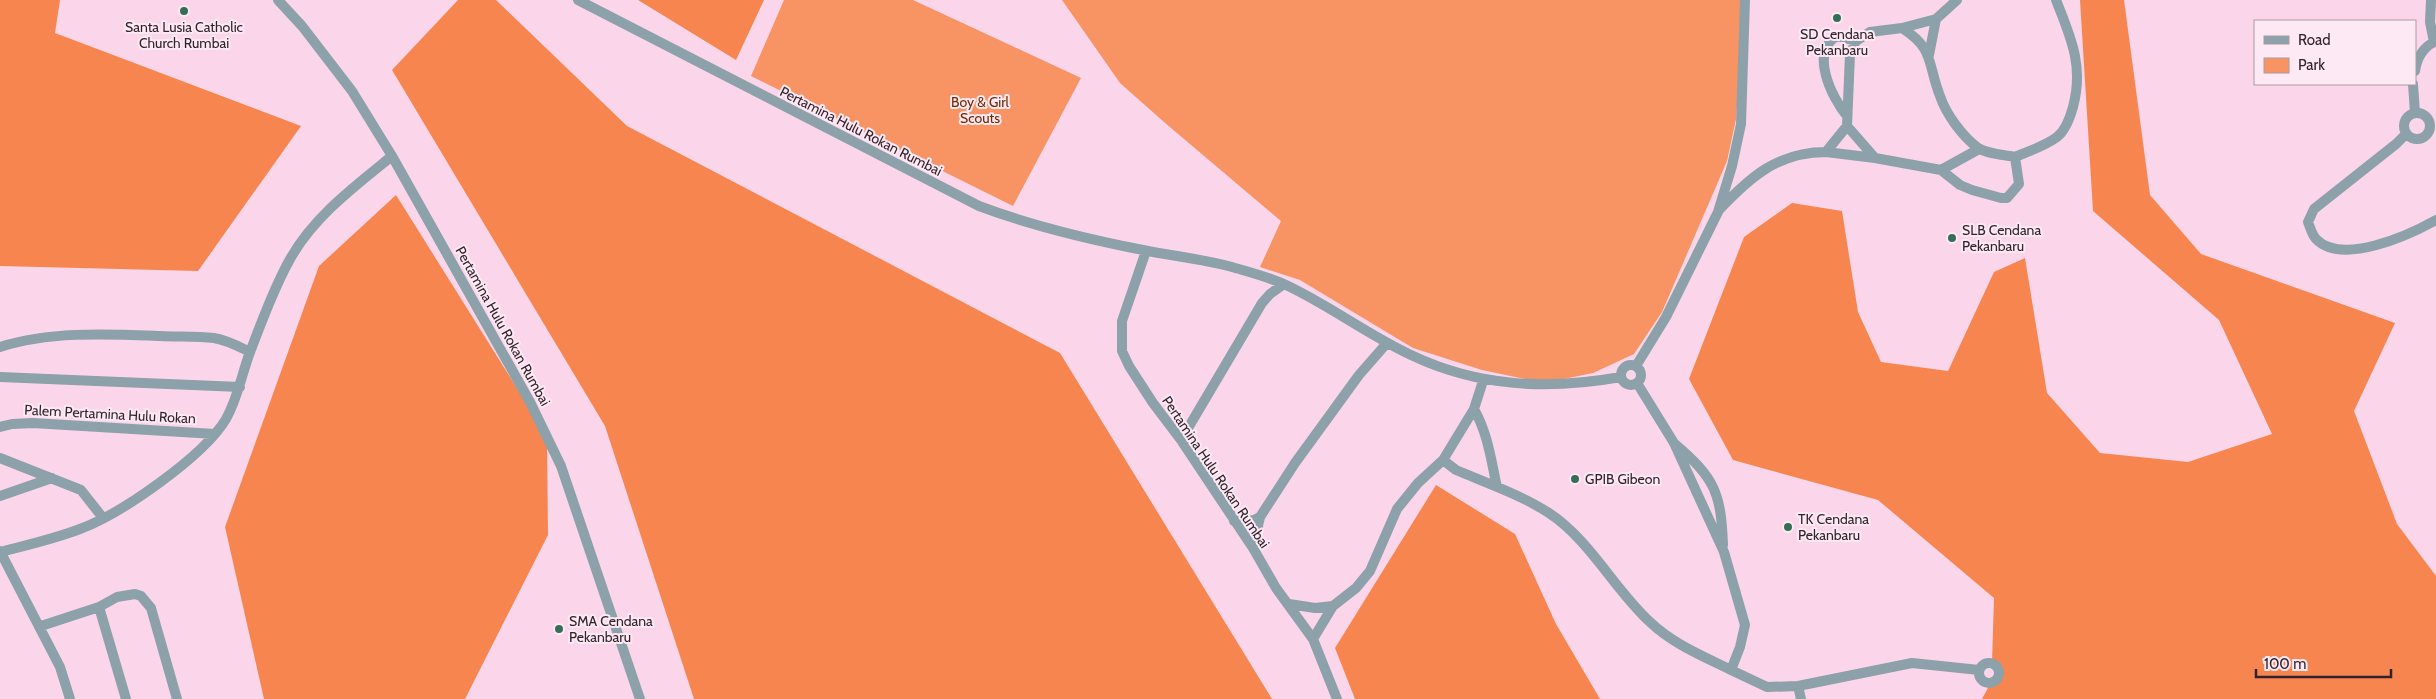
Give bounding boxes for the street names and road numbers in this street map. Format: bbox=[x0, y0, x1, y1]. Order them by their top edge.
street label: Pertamina Hulu Rokan Rumbai bbox=[777, 82, 945, 180]
street label: Pertamina Hulu Rokan Rumbai bbox=[452, 243, 554, 409]
street label: Pertamina Hulu Rokan Rumbai bbox=[1158, 392, 1274, 552]
street label: Palem Pertamina Hulu Rokan bbox=[24, 401, 196, 427]

